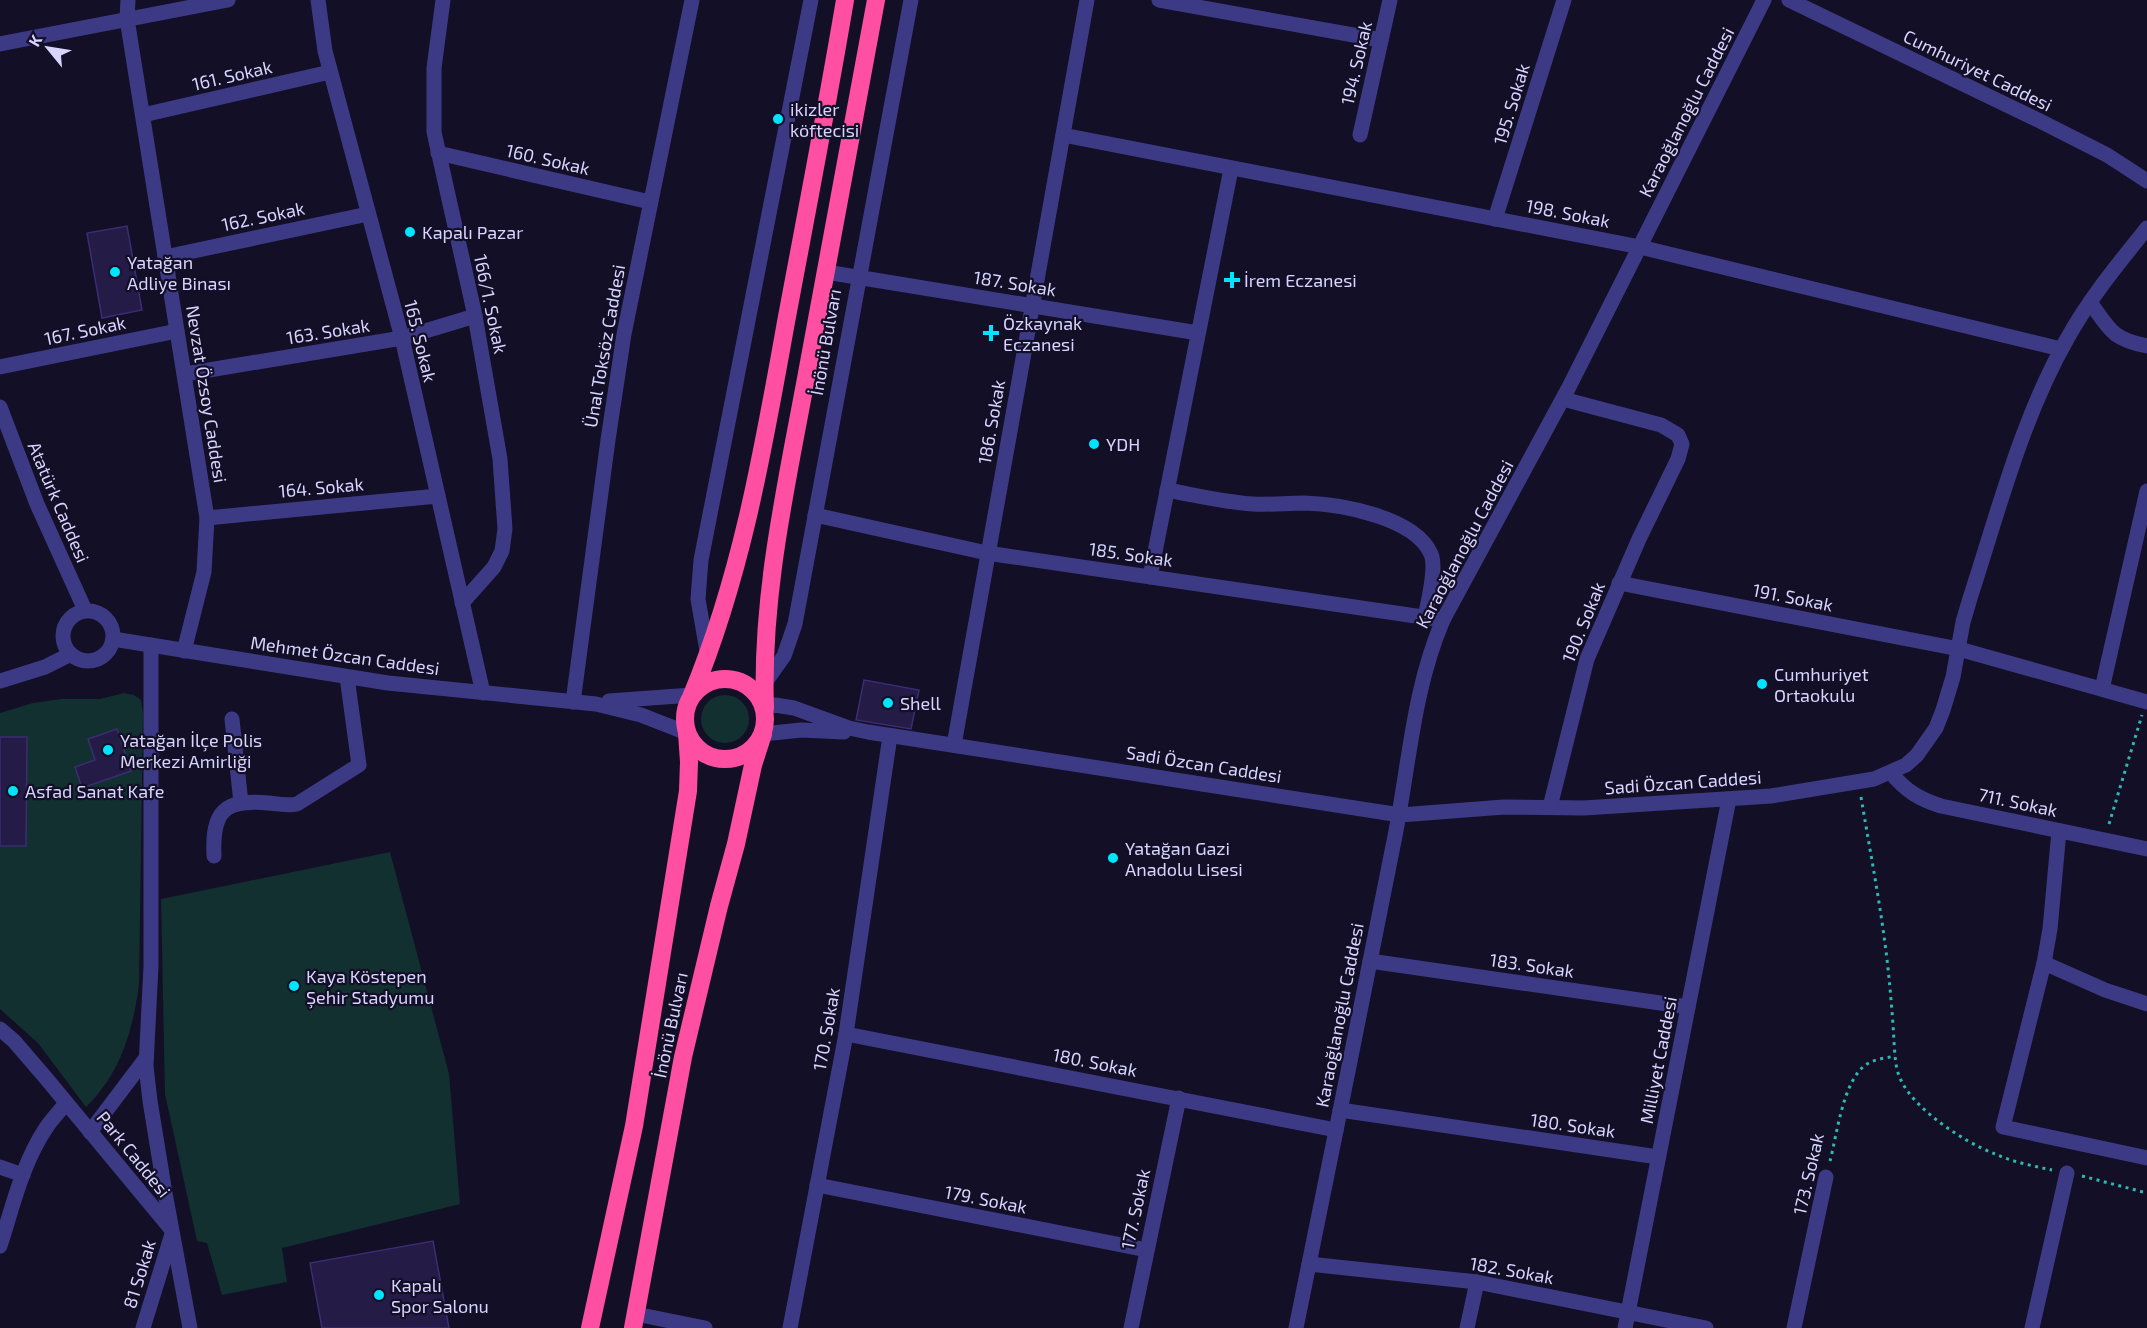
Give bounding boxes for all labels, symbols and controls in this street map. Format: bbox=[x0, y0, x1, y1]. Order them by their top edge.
north arrow bbox=[18, 18, 78, 78]
street label: 194. Sokak bbox=[1336, 19, 1376, 107]
street label: Karaoğlanoğlu Caddesi bbox=[1634, 23, 1738, 201]
street label: Cumhuriyet Caddesi bbox=[1900, 24, 2056, 116]
text: K bbox=[24, 30, 46, 49]
street label: 161. Sokak bbox=[190, 55, 274, 95]
street label: 195. Sokak bbox=[1488, 61, 1534, 147]
place label: ikizler köftecisi bbox=[790, 98, 859, 141]
marker: ikizler köftecisi bbox=[771, 112, 785, 126]
street label: 160. Sokak bbox=[504, 139, 592, 179]
street label: 198. Sokak bbox=[1524, 194, 1612, 232]
street label: 162. Sokak bbox=[220, 196, 306, 236]
place label: Kapalı Pazar bbox=[422, 221, 523, 243]
marker: Kapalı Pazar bbox=[403, 225, 417, 239]
place label: Yatağan Adliye Binası bbox=[127, 251, 231, 294]
street label: 166/1. Sokak bbox=[470, 252, 512, 356]
street label: Ünal Toksöz Caddesi bbox=[579, 263, 629, 429]
marker: Yatağan Adliye Binası bbox=[108, 265, 122, 279]
street label: 187. Sokak bbox=[972, 266, 1058, 300]
place label: İrem Eczanesi bbox=[1244, 269, 1357, 291]
marker: İrem Eczanesi bbox=[1225, 273, 1239, 287]
street label: İnönü Bulvarı bbox=[805, 287, 845, 397]
street label: 165. Sokak bbox=[400, 298, 442, 384]
street label: Nevzat Özsoy Caddesi bbox=[182, 304, 232, 484]
street label: 167. Sokak bbox=[42, 311, 128, 349]
place label: Özkaynak Eczanesi bbox=[1003, 312, 1082, 355]
street label: 163. Sokak bbox=[285, 314, 371, 348]
marker: Özkaynak Eczanesi bbox=[984, 326, 998, 340]
street label: 186. Sokak bbox=[973, 378, 1009, 466]
place label: YDH bbox=[1106, 433, 1140, 455]
marker: YDH bbox=[1087, 437, 1101, 451]
street label: Atatürk Caddesi bbox=[24, 438, 94, 566]
street label: Karaoğlanoğlu Caddesi bbox=[1410, 456, 1518, 632]
street label: 164. Sokak bbox=[278, 472, 364, 502]
street label: 185. Sokak bbox=[1088, 537, 1174, 571]
street label: 190. Sokak bbox=[1557, 578, 1609, 666]
street label: 191. Sokak bbox=[1751, 578, 1835, 616]
street label: Mehmet Özcan Caddesi bbox=[249, 631, 441, 679]
place label: Cumhuriyet Ortaokulu bbox=[1774, 663, 1869, 706]
marker: Cumhuriyet Ortaokulu bbox=[1755, 677, 1769, 691]
place label: Shell bbox=[900, 692, 942, 714]
marker: Shell bbox=[881, 696, 895, 710]
place label: Yatağan İlçe Polis Merkezi Amirliği bbox=[120, 729, 262, 772]
street label: Sadi Özcan Caddesi bbox=[1125, 741, 1283, 787]
marker: Yatağan İlçe Polis Merkezi Amirliği bbox=[101, 743, 115, 757]
street label: Sadi Özcan Caddesi bbox=[1604, 766, 1762, 798]
place label: Asfad Sanat Kafe bbox=[25, 780, 164, 802]
street label: 711. Sokak bbox=[1976, 783, 2060, 821]
marker: Asfad Sanat Kafe bbox=[6, 784, 20, 798]
place label: Yatağan Gazi Anadolu Lisesi bbox=[1125, 837, 1243, 880]
marker: Yatağan Gazi Anadolu Lisesi bbox=[1106, 851, 1120, 865]
street label: Karaoğlanoğlu Caddesi bbox=[1310, 921, 1368, 1109]
street label: 183. Sokak bbox=[1488, 948, 1576, 982]
place label: Kaya Köstepen Şehir Stadyumu bbox=[306, 965, 434, 1009]
street label: İnönü Bulvarı bbox=[648, 970, 692, 1080]
marker: Kaya Köstepen Şehir Stadyumu bbox=[287, 979, 301, 993]
street label: 170. Sokak bbox=[808, 986, 844, 1072]
street label: Milliyet Caddesi bbox=[1635, 994, 1681, 1126]
street label: 180. Sokak bbox=[1051, 1043, 1139, 1081]
street label: Park Caddesi bbox=[93, 1106, 175, 1202]
street label: 180. Sokak bbox=[1529, 1108, 1617, 1142]
street label: 173. Sokak bbox=[1788, 1131, 1828, 1217]
street label: 177. Sokak bbox=[1116, 1167, 1154, 1251]
street label: 179. Sokak bbox=[943, 1180, 1029, 1218]
street label: 81 Sokak bbox=[118, 1237, 160, 1311]
street label: 182. Sokak bbox=[1468, 1252, 1556, 1288]
place label: Kapalı Spor Salonu bbox=[391, 1274, 489, 1317]
marker: Kapalı Spor Salonu bbox=[372, 1288, 386, 1302]

